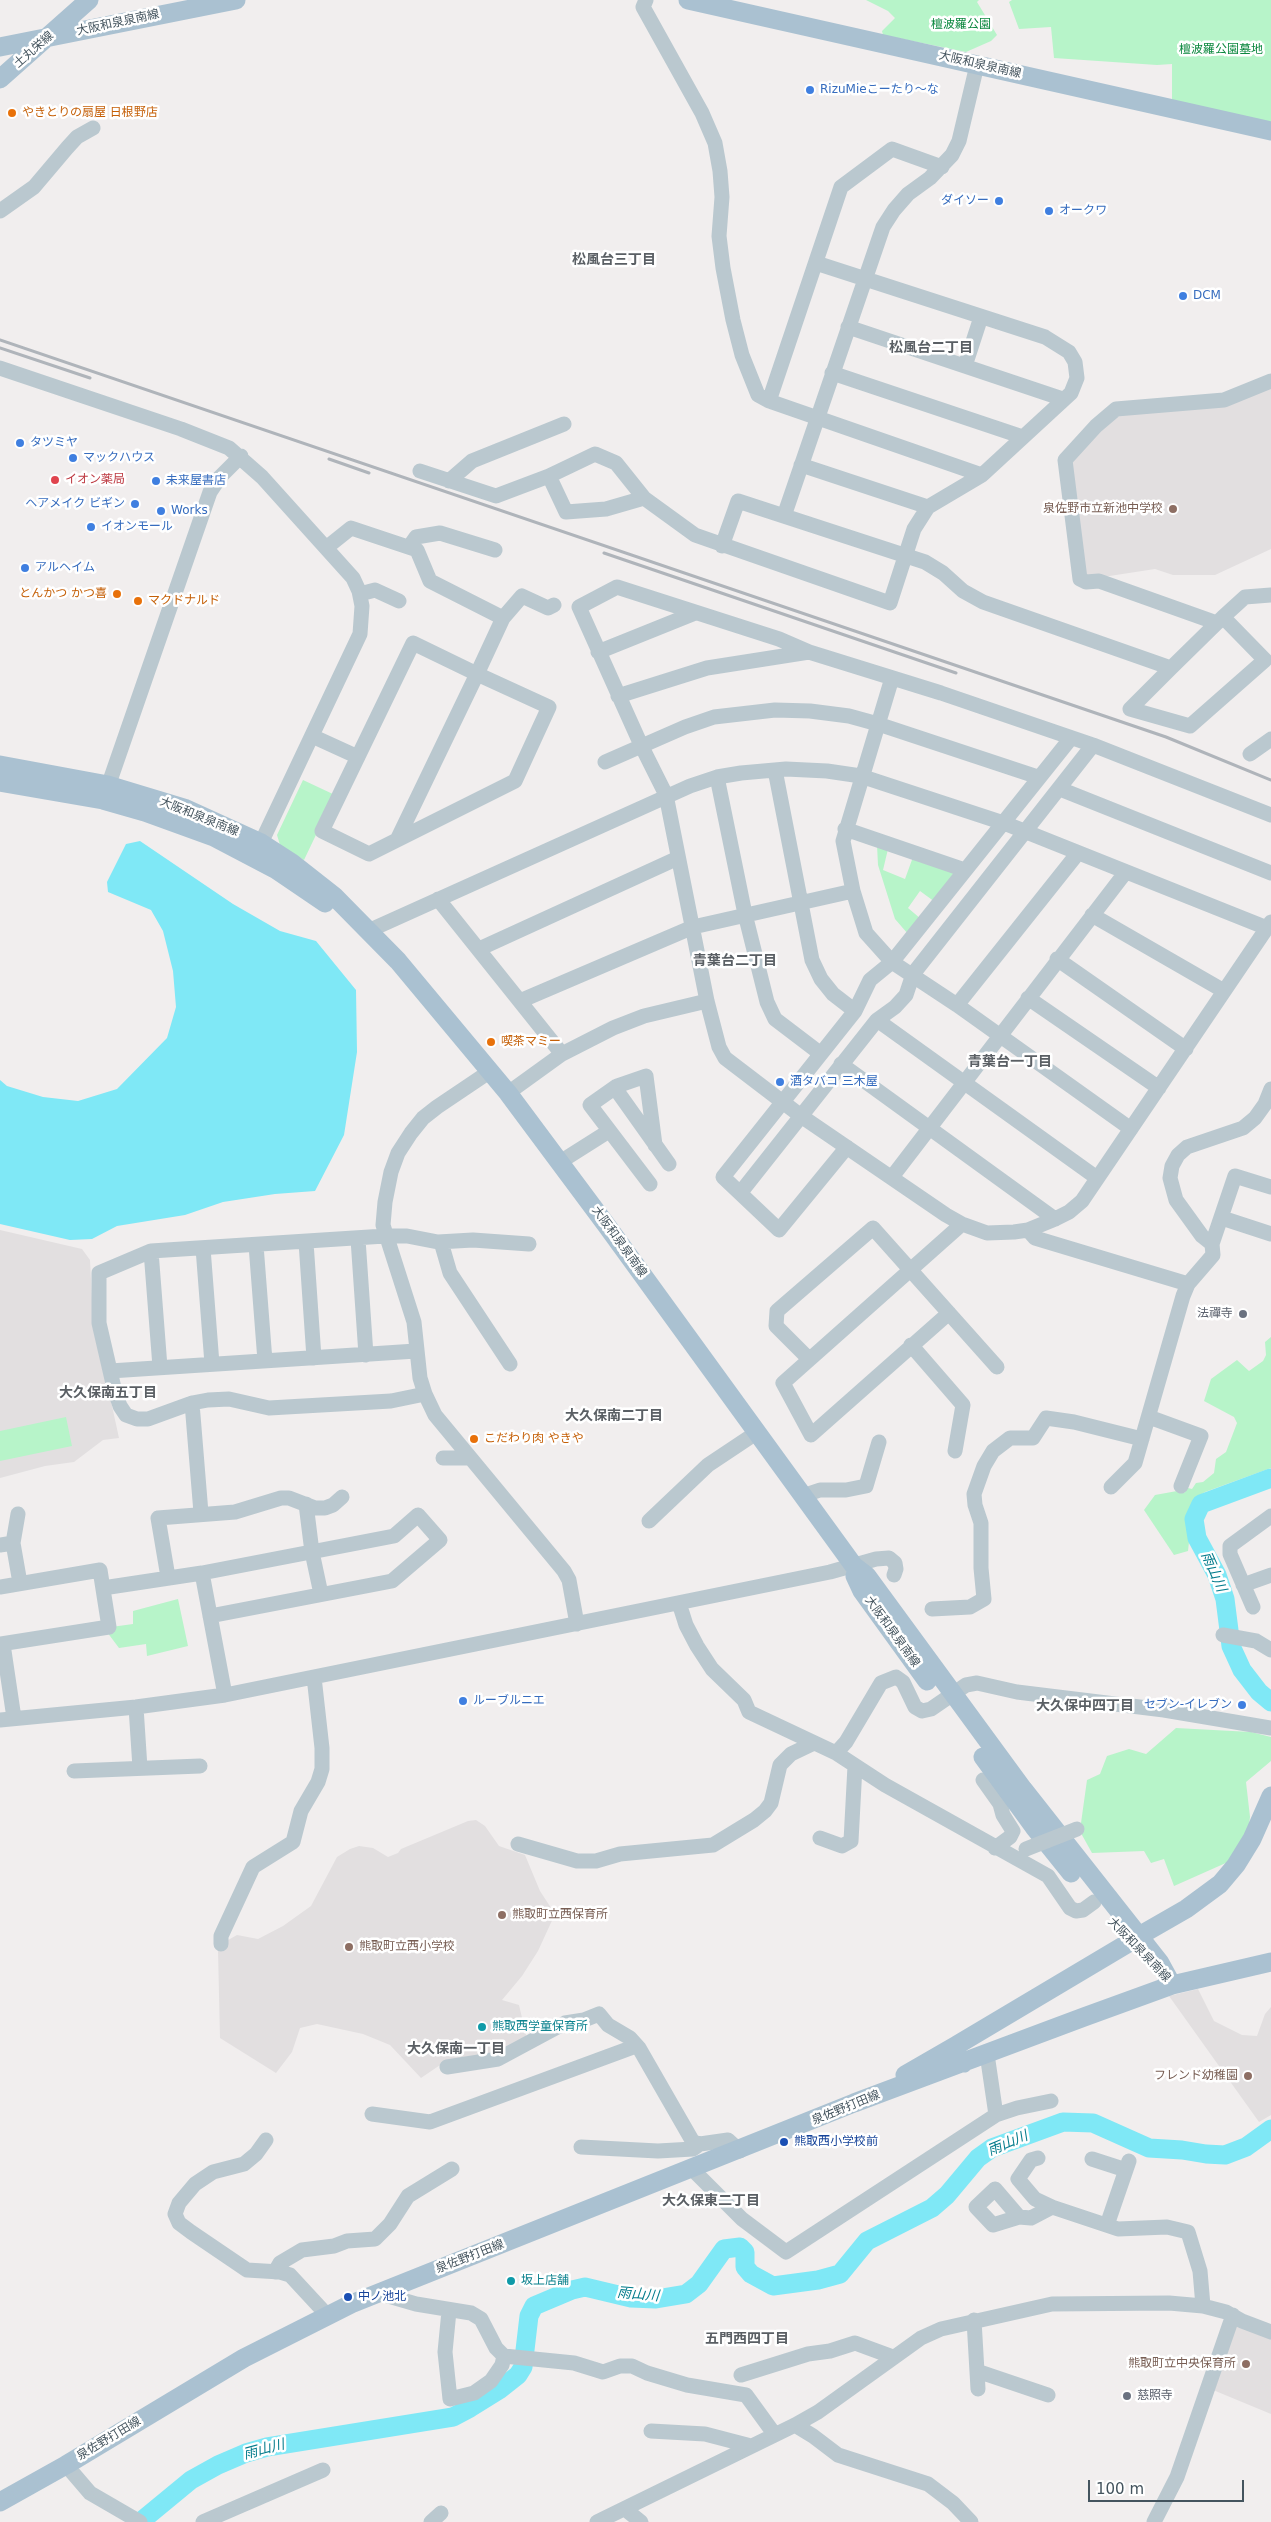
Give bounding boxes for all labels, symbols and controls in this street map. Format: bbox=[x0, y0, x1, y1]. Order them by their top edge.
street label: 大阪和泉泉南線 bbox=[75, 7, 161, 39]
park label: 檀波羅公園 bbox=[931, 18, 991, 32]
street label: 土丸栄線 bbox=[11, 29, 57, 71]
park label: 檀波羅公園墓地 bbox=[1179, 43, 1263, 57]
street label: 大阪和泉泉南線 bbox=[937, 49, 1023, 81]
place label: RizuMieこーたり～な bbox=[820, 83, 939, 97]
marker: RizuMieこーたり～な bbox=[804, 84, 816, 96]
place label: やきとりの扇屋 日根野店 bbox=[22, 106, 158, 120]
marker: やきとりの扇屋 日根野店 bbox=[6, 107, 18, 119]
place label: ダイソー bbox=[941, 194, 989, 208]
marker: ダイソー bbox=[993, 195, 1005, 207]
place label: オークワ bbox=[1059, 204, 1107, 218]
marker: オークワ bbox=[1043, 205, 1055, 217]
district label: 松風台三丁目 bbox=[572, 252, 656, 268]
place label: DCM bbox=[1193, 289, 1221, 303]
marker: DCM bbox=[1177, 290, 1189, 302]
district label: 松風台二丁目 bbox=[889, 340, 973, 356]
place label: タツミヤ bbox=[30, 436, 78, 450]
marker: タツミヤ bbox=[14, 437, 26, 449]
place label: マックハウス bbox=[83, 451, 155, 465]
marker: マックハウス bbox=[67, 452, 79, 464]
place label: イオン薬局 bbox=[65, 473, 125, 487]
marker: イオン薬局 bbox=[49, 474, 61, 486]
place label: 未来屋書店 bbox=[166, 474, 226, 488]
marker: 未来屋書店 bbox=[150, 475, 162, 487]
place label: ヘアメイク ビギン bbox=[25, 497, 125, 511]
marker: ヘアメイク ビギン bbox=[129, 498, 141, 510]
place label: 泉佐野市立新池中学校 bbox=[1043, 502, 1163, 516]
marker: 泉佐野市立新池中学校 bbox=[1167, 503, 1179, 515]
place label: Works bbox=[171, 504, 208, 518]
marker: Works bbox=[155, 505, 167, 517]
place label: イオンモール bbox=[101, 520, 173, 534]
marker: イオンモール bbox=[85, 521, 97, 533]
place label: アルヘイム bbox=[35, 561, 95, 575]
marker: アルヘイム bbox=[19, 562, 31, 574]
place label: とんかつ かつ喜 bbox=[19, 587, 107, 601]
marker: とんかつ かつ喜 bbox=[111, 588, 123, 600]
place label: マクドナルド bbox=[148, 594, 220, 608]
marker: マクドナルド bbox=[132, 595, 144, 607]
street label: 大阪和泉泉南線 bbox=[157, 795, 241, 839]
district label: 青葉台二丁目 bbox=[693, 953, 777, 969]
place label: 喫茶マミー bbox=[501, 1035, 561, 1049]
marker: 喫茶マミー bbox=[485, 1036, 497, 1048]
district label: 青葉台一丁目 bbox=[968, 1054, 1052, 1070]
place label: 酒タバコ 三木屋 bbox=[790, 1075, 878, 1089]
marker: 酒タバコ 三木屋 bbox=[774, 1076, 786, 1088]
street label: 大阪和泉泉南線 bbox=[588, 1204, 650, 1280]
place label: 法禪寺 bbox=[1197, 1307, 1233, 1321]
marker: 法禪寺 bbox=[1237, 1308, 1249, 1320]
district label: 大久保南五丁目 bbox=[59, 1385, 157, 1401]
district label: 大久保南二丁目 bbox=[565, 1408, 663, 1424]
place label: こだわり肉 やきや bbox=[484, 1432, 584, 1446]
marker: こだわり肉 やきや bbox=[468, 1433, 480, 1445]
water label: 雨山川 bbox=[1197, 1549, 1229, 1595]
street label: 大阪和泉泉南線 bbox=[861, 1594, 923, 1670]
place label: ルーブルニエ bbox=[473, 1694, 545, 1708]
marker: ルーブルニエ bbox=[457, 1695, 469, 1707]
district label: 大久保中四丁目 bbox=[1036, 1698, 1134, 1714]
place label: セブン-イレブン bbox=[1144, 1698, 1232, 1712]
marker: セブン-イレブン bbox=[1236, 1699, 1248, 1711]
place label: 熊取町立西保育所 bbox=[512, 1908, 608, 1922]
marker: 熊取町立西保育所 bbox=[496, 1909, 508, 1921]
street label: 大阪和泉泉南線 bbox=[1105, 1915, 1173, 1985]
place label: 熊取町立西小学校 bbox=[359, 1940, 455, 1954]
marker: 熊取町立西小学校 bbox=[343, 1941, 355, 1953]
place label: 熊取西学童保育所 bbox=[492, 2020, 588, 2034]
marker: 熊取西学童保育所 bbox=[476, 2021, 488, 2033]
district label: 大久保南一丁目 bbox=[407, 2041, 505, 2057]
place label: フレンド幼稚園 bbox=[1154, 2069, 1238, 2083]
marker: フレンド幼稚園 bbox=[1242, 2070, 1254, 2082]
street label: 泉佐野打田線 bbox=[810, 2088, 882, 2128]
water label: 雨山川 bbox=[985, 2128, 1031, 2160]
place label: 熊取西小学校前 bbox=[794, 2135, 878, 2149]
marker: 熊取西小学校前 bbox=[778, 2136, 790, 2148]
district label: 大久保東二丁目 bbox=[662, 2193, 760, 2209]
street label: 泉佐野打田線 bbox=[434, 2237, 506, 2277]
place label: 坂上店舗 bbox=[521, 2274, 569, 2288]
marker: 坂上店舗 bbox=[505, 2275, 517, 2287]
water label: 雨山川 bbox=[616, 2285, 660, 2305]
place label: 中ノ池北 bbox=[358, 2290, 406, 2304]
marker: 中ノ池北 bbox=[342, 2291, 354, 2303]
district label: 五門西四丁目 bbox=[705, 2331, 789, 2347]
place label: 熊取町立中央保育所 bbox=[1128, 2357, 1236, 2371]
marker: 熊取町立中央保育所 bbox=[1240, 2358, 1252, 2370]
place label: 慈照寺 bbox=[1137, 2389, 1173, 2403]
marker: 慈照寺 bbox=[1121, 2390, 1133, 2402]
street label: 泉佐野打田線 bbox=[74, 2414, 144, 2464]
water label: 雨山川 bbox=[242, 2436, 286, 2464]
scale bar bbox=[1091, 2470, 1247, 2502]
text: 100 m bbox=[1096, 2480, 1144, 2498]

